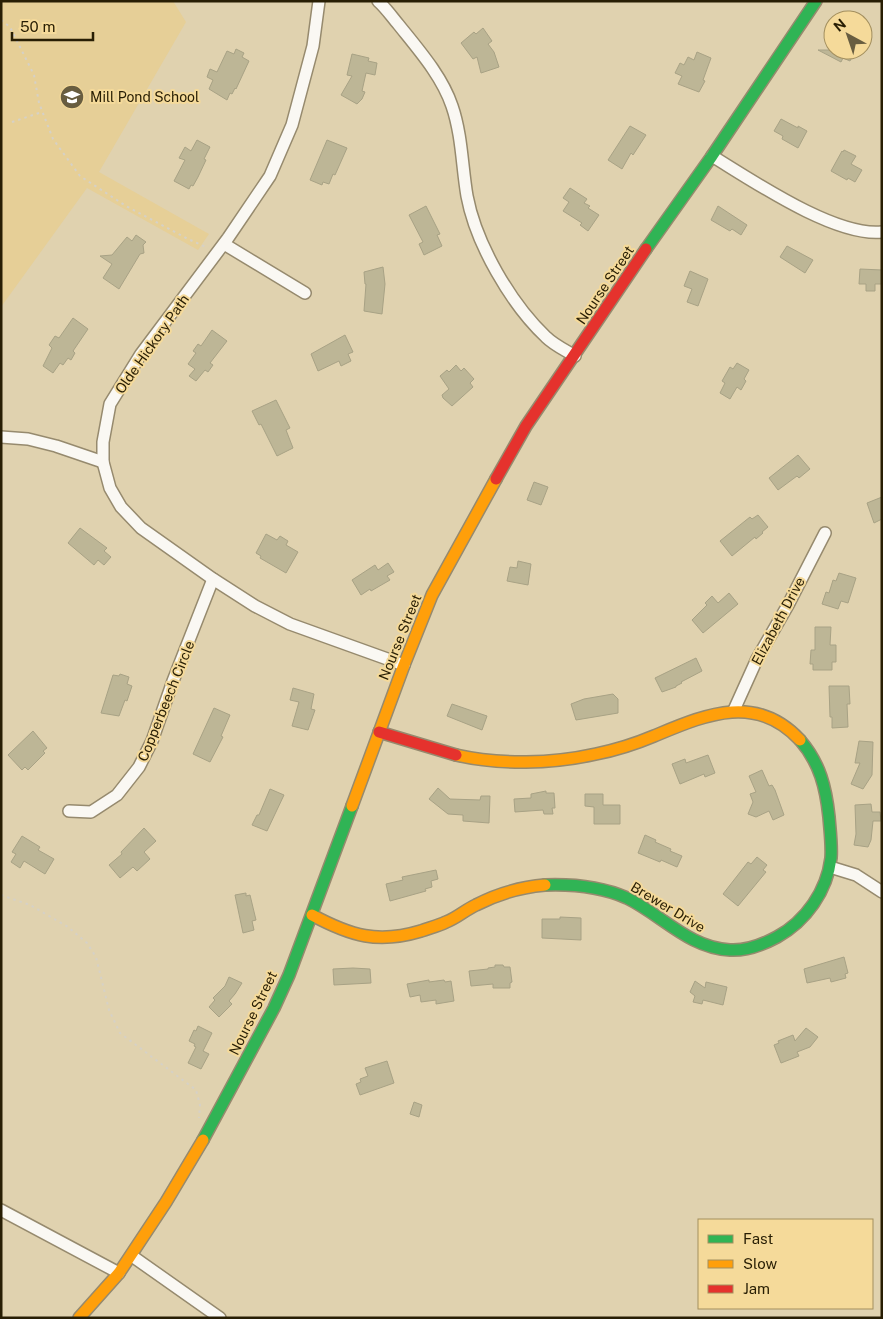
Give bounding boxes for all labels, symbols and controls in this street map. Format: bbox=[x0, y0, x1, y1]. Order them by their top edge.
scale bar bbox=[12, 10, 94, 42]
north arrow bbox=[823, 10, 873, 60]
text: N bbox=[830, 15, 849, 35]
text: 50 m bbox=[20, 18, 55, 35]
school or university icon: Mill Pond School bbox=[59, 84, 85, 110]
place label: Mill Pond School bbox=[90, 89, 199, 105]
street label: Nourse Street bbox=[573, 243, 637, 327]
street label: Olde Hickory Path bbox=[112, 291, 192, 397]
street label: Elizabeth Drive bbox=[748, 574, 808, 668]
street label: Nourse Street bbox=[375, 592, 425, 682]
street label: Copperbeech Circle bbox=[134, 638, 198, 764]
street label: Brewer Drive bbox=[628, 879, 708, 935]
street label: Nourse Street bbox=[226, 968, 280, 1058]
legend bbox=[698, 1219, 873, 1309]
text: Fast bbox=[743, 1230, 773, 1247]
text: Slow bbox=[743, 1255, 778, 1272]
text: Jam bbox=[743, 1280, 770, 1297]

